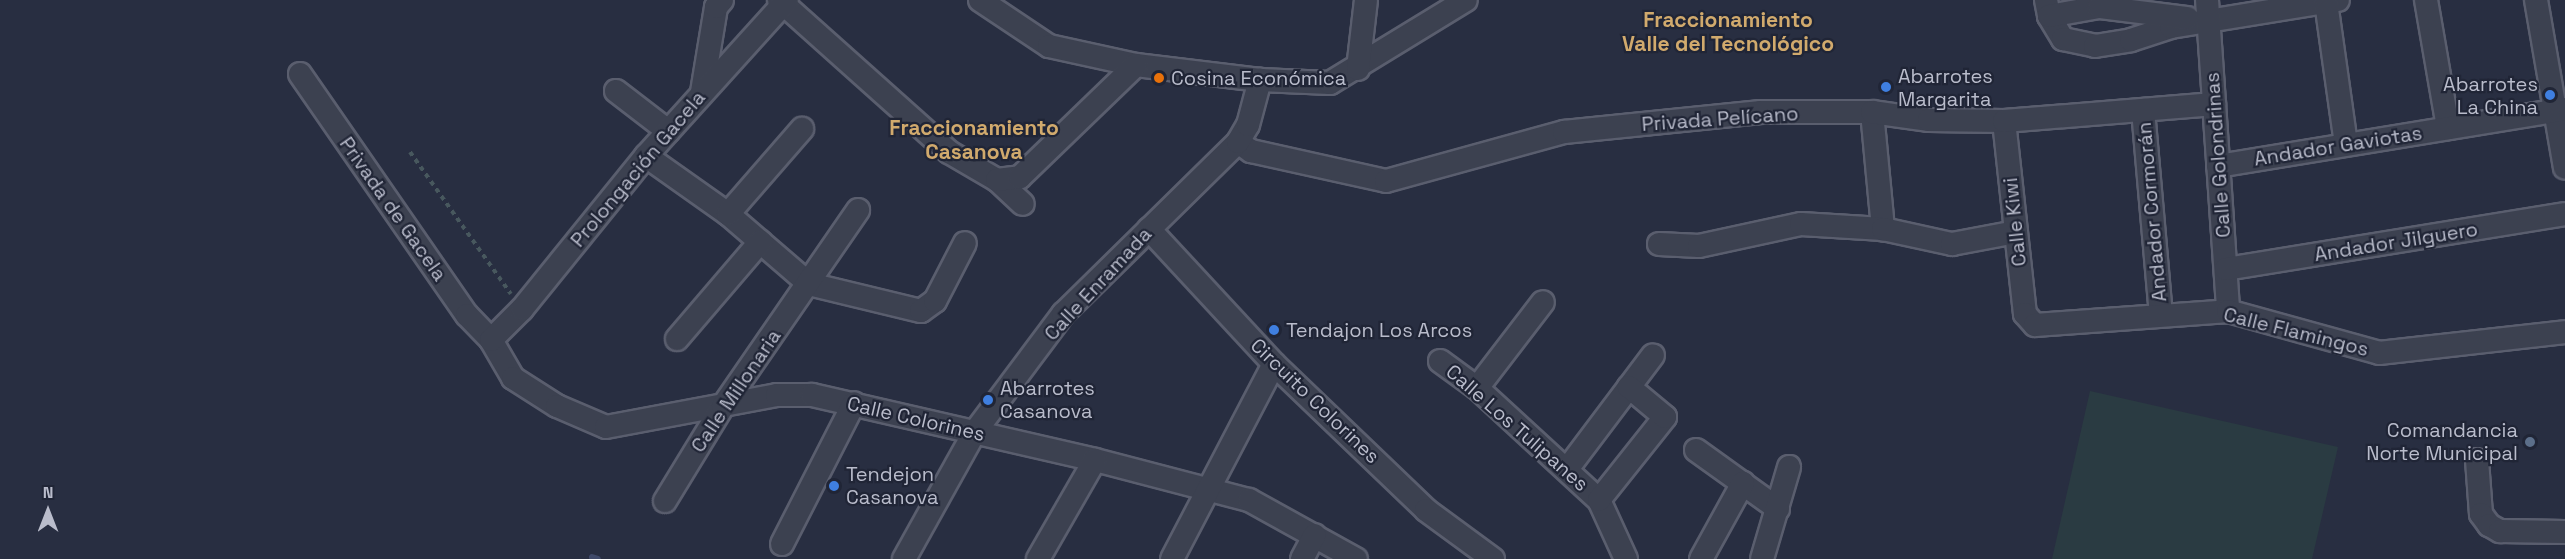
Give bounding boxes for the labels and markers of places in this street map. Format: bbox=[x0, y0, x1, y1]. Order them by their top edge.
place label: Abarrotes Margarita bbox=[1898, 64, 1993, 111]
place label: Cosina Económica bbox=[1171, 66, 1346, 90]
marker: Cosina Económica bbox=[1152, 71, 1166, 85]
place label: Abarrotes La China bbox=[2443, 72, 2538, 119]
marker: Abarrotes Margarita bbox=[1879, 80, 1893, 94]
marker: Abarrotes La China bbox=[2543, 88, 2557, 102]
place label: Tendajon Los Arcos bbox=[1286, 318, 1472, 342]
marker: Tendajon Los Arcos bbox=[1267, 323, 1281, 337]
place label: Abarrotes Casanova bbox=[1000, 376, 1095, 423]
marker: Abarrotes Casanova bbox=[981, 393, 995, 407]
place label: Comandancia Norte Municipal bbox=[2366, 418, 2518, 465]
marker: Comandancia Norte Municipal bbox=[2523, 435, 2537, 449]
place label: Tendejon Casanova bbox=[846, 462, 938, 509]
marker: Tendejon Casanova bbox=[827, 479, 841, 493]

